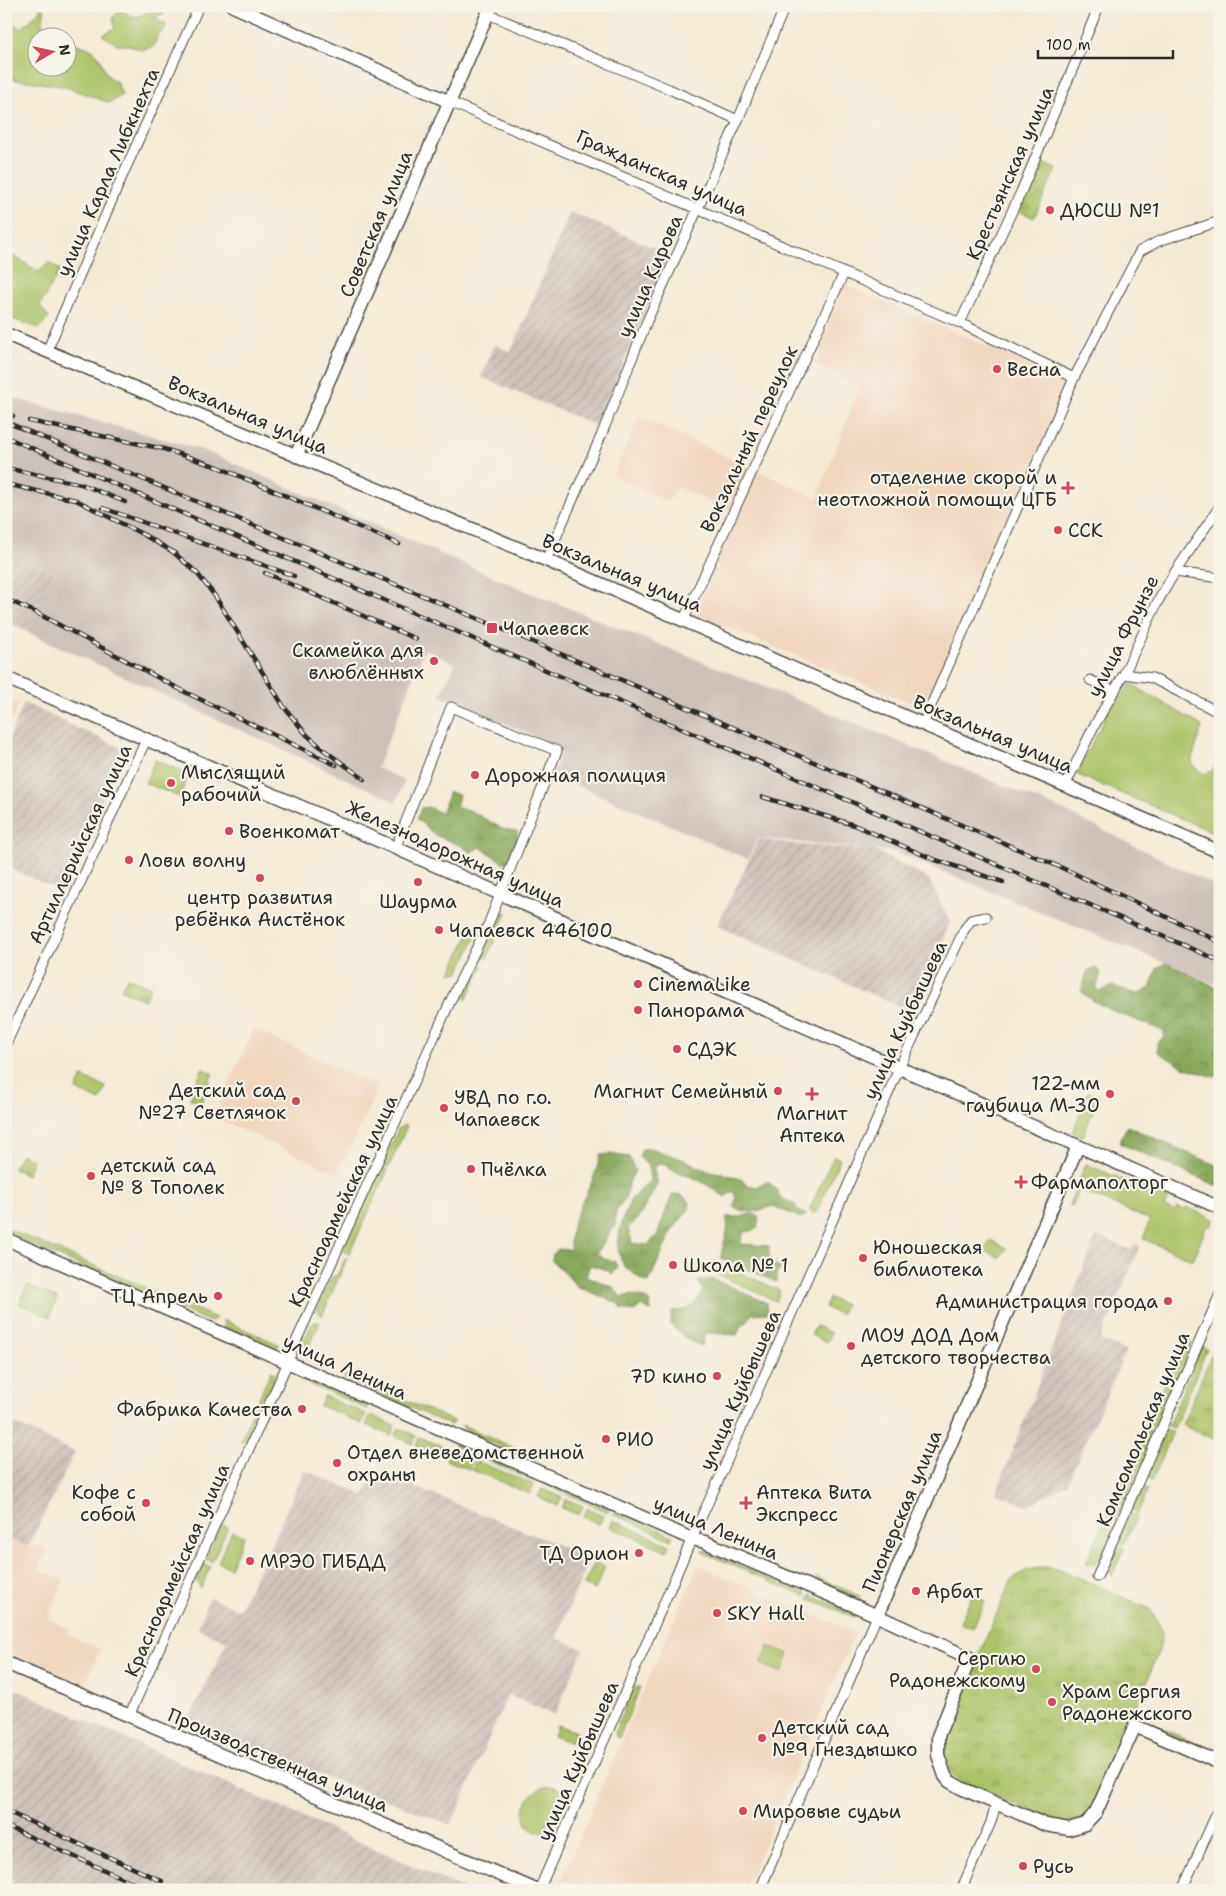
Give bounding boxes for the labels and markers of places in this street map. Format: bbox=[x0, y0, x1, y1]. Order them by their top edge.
place label: ДЮСШ №1 bbox=[1060, 198, 1160, 223]
marker: ДЮСШ №1 bbox=[1044, 204, 1056, 216]
place label: Весна bbox=[1007, 357, 1061, 382]
marker: Весна bbox=[991, 363, 1003, 375]
place label: отделение скорой и неотложной помощи ЦГБ bbox=[818, 465, 1057, 512]
marker: отделение скорой и неотложной помощи ЦГБ bbox=[1061, 481, 1075, 495]
place label: ССК bbox=[1068, 518, 1103, 543]
marker: ССК bbox=[1052, 524, 1064, 536]
place label: Чапаевск bbox=[503, 616, 589, 641]
marker: Чапаевск bbox=[485, 621, 499, 635]
place label: Скамейка для влюблённых bbox=[292, 638, 424, 685]
marker: Скамейка для влюблённых bbox=[428, 655, 440, 667]
place label: Мыслящий рабочий bbox=[181, 760, 286, 807]
place label: Дорожная полиция bbox=[485, 763, 666, 788]
marker: Дорожная полиция bbox=[469, 769, 481, 781]
marker: Мыслящий рабочий bbox=[165, 777, 177, 789]
place label: Военкомат bbox=[239, 819, 340, 844]
marker: Военкомат bbox=[223, 825, 235, 837]
place label: Лови волну bbox=[139, 848, 246, 873]
marker: Лови волну bbox=[123, 854, 135, 866]
marker: центр развития ребёнка Аистёнок bbox=[254, 872, 266, 884]
marker: Шаурма bbox=[412, 876, 424, 888]
place label: центр развития ребёнка Аистёнок bbox=[175, 885, 345, 932]
place label: Шаурма bbox=[379, 889, 457, 914]
place label: Чапаевск 446100 bbox=[449, 918, 613, 943]
marker: Чапаевск 446100 bbox=[433, 924, 445, 936]
place label: CinemaLike bbox=[648, 972, 751, 997]
marker: CinemaLike bbox=[632, 978, 644, 990]
place label: Панорама bbox=[648, 998, 744, 1023]
marker: Панорама bbox=[632, 1004, 644, 1016]
place label: СДЭК bbox=[687, 1037, 737, 1062]
marker: СДЭК bbox=[671, 1043, 683, 1055]
place label: 122-мм гаубица М-30 bbox=[966, 1071, 1100, 1118]
place label: Детский сад №27 Светлячок bbox=[138, 1078, 286, 1125]
place label: Магнит Семейный bbox=[594, 1079, 768, 1104]
place label: УВД по г.о. Чапаевск bbox=[454, 1085, 552, 1132]
marker: Магнит Семейный bbox=[772, 1085, 784, 1097]
marker: Магнит Аптека bbox=[806, 1088, 818, 1100]
marker: 122-мм гаубица М-30 bbox=[1104, 1088, 1116, 1100]
marker: Детский сад №27 Светлячок bbox=[290, 1095, 302, 1107]
place label: Магнит Аптека bbox=[777, 1101, 848, 1148]
marker: УВД по г.о. Чапаевск bbox=[438, 1102, 450, 1114]
place label: детский сад № 8 Тополек bbox=[101, 1153, 225, 1200]
place label: Пчёлка bbox=[481, 1157, 547, 1182]
marker: Пчёлка bbox=[465, 1163, 477, 1175]
marker: детский сад № 8 Тополек bbox=[85, 1170, 97, 1182]
place label: Фармаполторг bbox=[1031, 1170, 1169, 1195]
marker: Фармаполторг bbox=[1015, 1176, 1027, 1188]
place label: Юношеская библиотека bbox=[873, 1235, 983, 1282]
marker: Юношеская библиотека bbox=[857, 1252, 869, 1264]
place label: Школа № 1 bbox=[683, 1253, 788, 1278]
marker: Школа № 1 bbox=[667, 1259, 679, 1271]
place label: ТЦ Апрель bbox=[111, 1284, 208, 1309]
place label: Администрация города bbox=[935, 1289, 1158, 1314]
marker: ТЦ Апрель bbox=[212, 1290, 224, 1302]
marker: Администрация города bbox=[1162, 1295, 1174, 1307]
place label: МОУ ДОД Дом детского творчества bbox=[861, 1323, 1051, 1370]
marker: МОУ ДОД Дом детского творчества bbox=[845, 1340, 857, 1352]
place label: 7D кино bbox=[630, 1364, 707, 1389]
marker: 7D кино bbox=[711, 1370, 723, 1382]
place label: Фабрика Качества bbox=[117, 1397, 292, 1422]
marker: Фабрика Качества bbox=[296, 1403, 308, 1415]
place label: РИО bbox=[616, 1427, 654, 1452]
marker: РИО bbox=[600, 1433, 612, 1445]
place label: Отдел вневедомственной охраны bbox=[347, 1440, 584, 1487]
marker: Отдел вневедомственной охраны bbox=[331, 1457, 343, 1469]
place label: Кофе с собой bbox=[71, 1480, 136, 1527]
place label: Аптека Вита Экспресс bbox=[756, 1480, 872, 1527]
marker: Кофе с собой bbox=[140, 1497, 152, 1509]
marker: Аптека Вита Экспресс bbox=[740, 1497, 752, 1509]
place label: ТД Орион bbox=[539, 1541, 629, 1566]
marker: ТД Орион bbox=[633, 1547, 645, 1559]
place label: МРЭО ГИБДД bbox=[260, 1549, 387, 1574]
marker: МРЭО ГИБДД bbox=[244, 1555, 256, 1567]
place label: Арбат bbox=[926, 1579, 983, 1604]
marker: Арбат bbox=[910, 1585, 922, 1597]
place label: SKY Hall bbox=[727, 1601, 805, 1626]
marker: SKY Hall bbox=[711, 1607, 723, 1619]
place label: Сергию Радонежскому bbox=[889, 1646, 1026, 1693]
marker: Сергию Радонежскому bbox=[1030, 1663, 1042, 1675]
place label: Храм Сергия Радонежского bbox=[1062, 1679, 1192, 1726]
marker: Храм Сергия Радонежского bbox=[1046, 1696, 1058, 1708]
place label: Детский сад №9 Гнездышко bbox=[772, 1715, 917, 1762]
marker: Детский сад №9 Гнездышко bbox=[756, 1732, 768, 1744]
place label: Мировые судьи bbox=[753, 1799, 901, 1824]
marker: Мировые судьи bbox=[737, 1805, 749, 1817]
place label: Русь bbox=[1033, 1854, 1074, 1879]
marker: Русь bbox=[1017, 1860, 1029, 1872]

